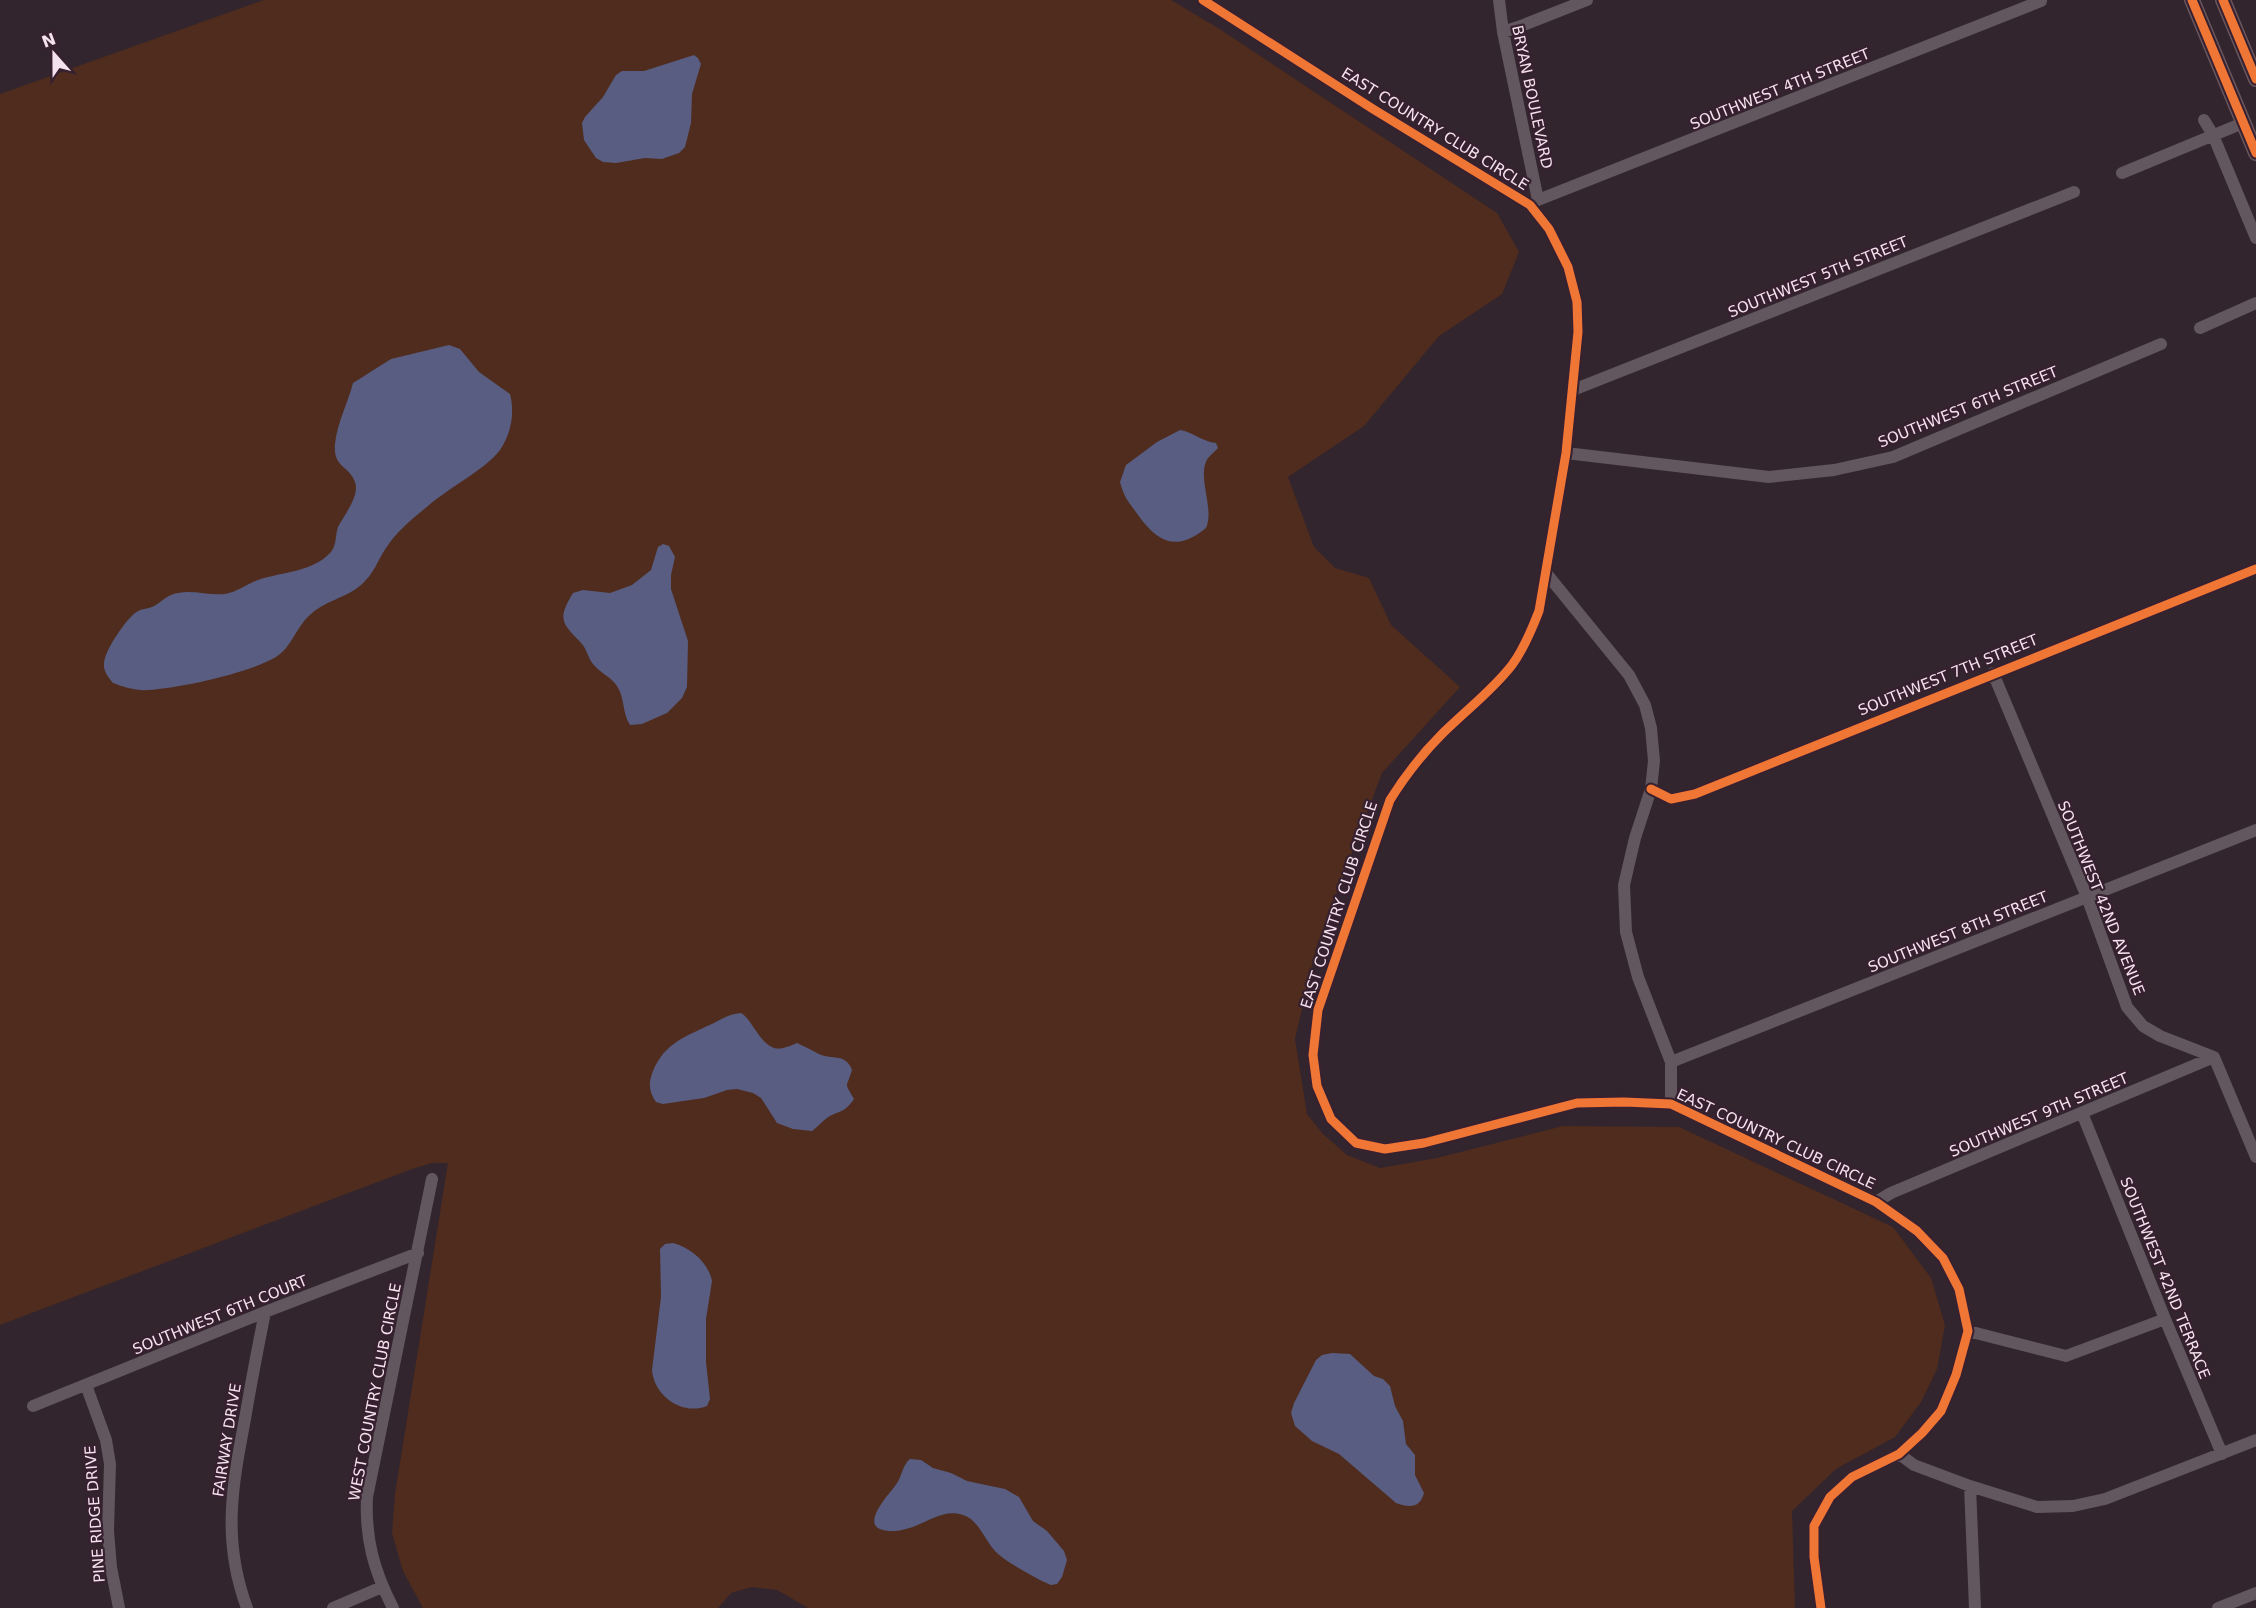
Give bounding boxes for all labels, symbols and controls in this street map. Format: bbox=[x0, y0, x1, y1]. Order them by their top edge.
north arrow bbox=[24, 24, 84, 84]
street label: BRYAN BOULEVARD bbox=[1508, 24, 1556, 170]
text: N bbox=[39, 29, 58, 52]
street label: SOUTHWEST 4TH STREET bbox=[1687, 44, 1873, 133]
street label: EAST COUNTRY CLUB CIRCLE bbox=[1338, 64, 1532, 194]
street label: SOUTHWEST 5TH STREET bbox=[1725, 232, 1911, 321]
street label: SOUTHWEST 6TH STREET bbox=[1875, 362, 2061, 451]
street label: SOUTHWEST 7TH STREET bbox=[1855, 630, 2041, 719]
street label: SOUTHWEST 42ND AVENUE bbox=[2054, 798, 2148, 998]
street label: EAST COUNTRY CLUB CIRCLE bbox=[1297, 799, 1381, 1011]
street label: SOUTHWEST 8TH STREET bbox=[1865, 887, 2051, 976]
street label: SOUTHWEST 9TH STREET bbox=[1947, 1069, 2132, 1161]
street label: EAST COUNTRY CLUB CIRCLE bbox=[1674, 1085, 1878, 1193]
street label: SOUTHWEST 42ND TERRACE bbox=[2116, 1175, 2214, 1381]
street label: SOUTHWEST 6TH COURT bbox=[130, 1271, 311, 1358]
street label: WEST COUNTRY CLUB CIRCLE bbox=[345, 1281, 405, 1503]
street label: FAIRWAY DRIVE bbox=[209, 1382, 245, 1498]
street label: PINE RIDGE DRIVE bbox=[81, 1445, 109, 1583]

